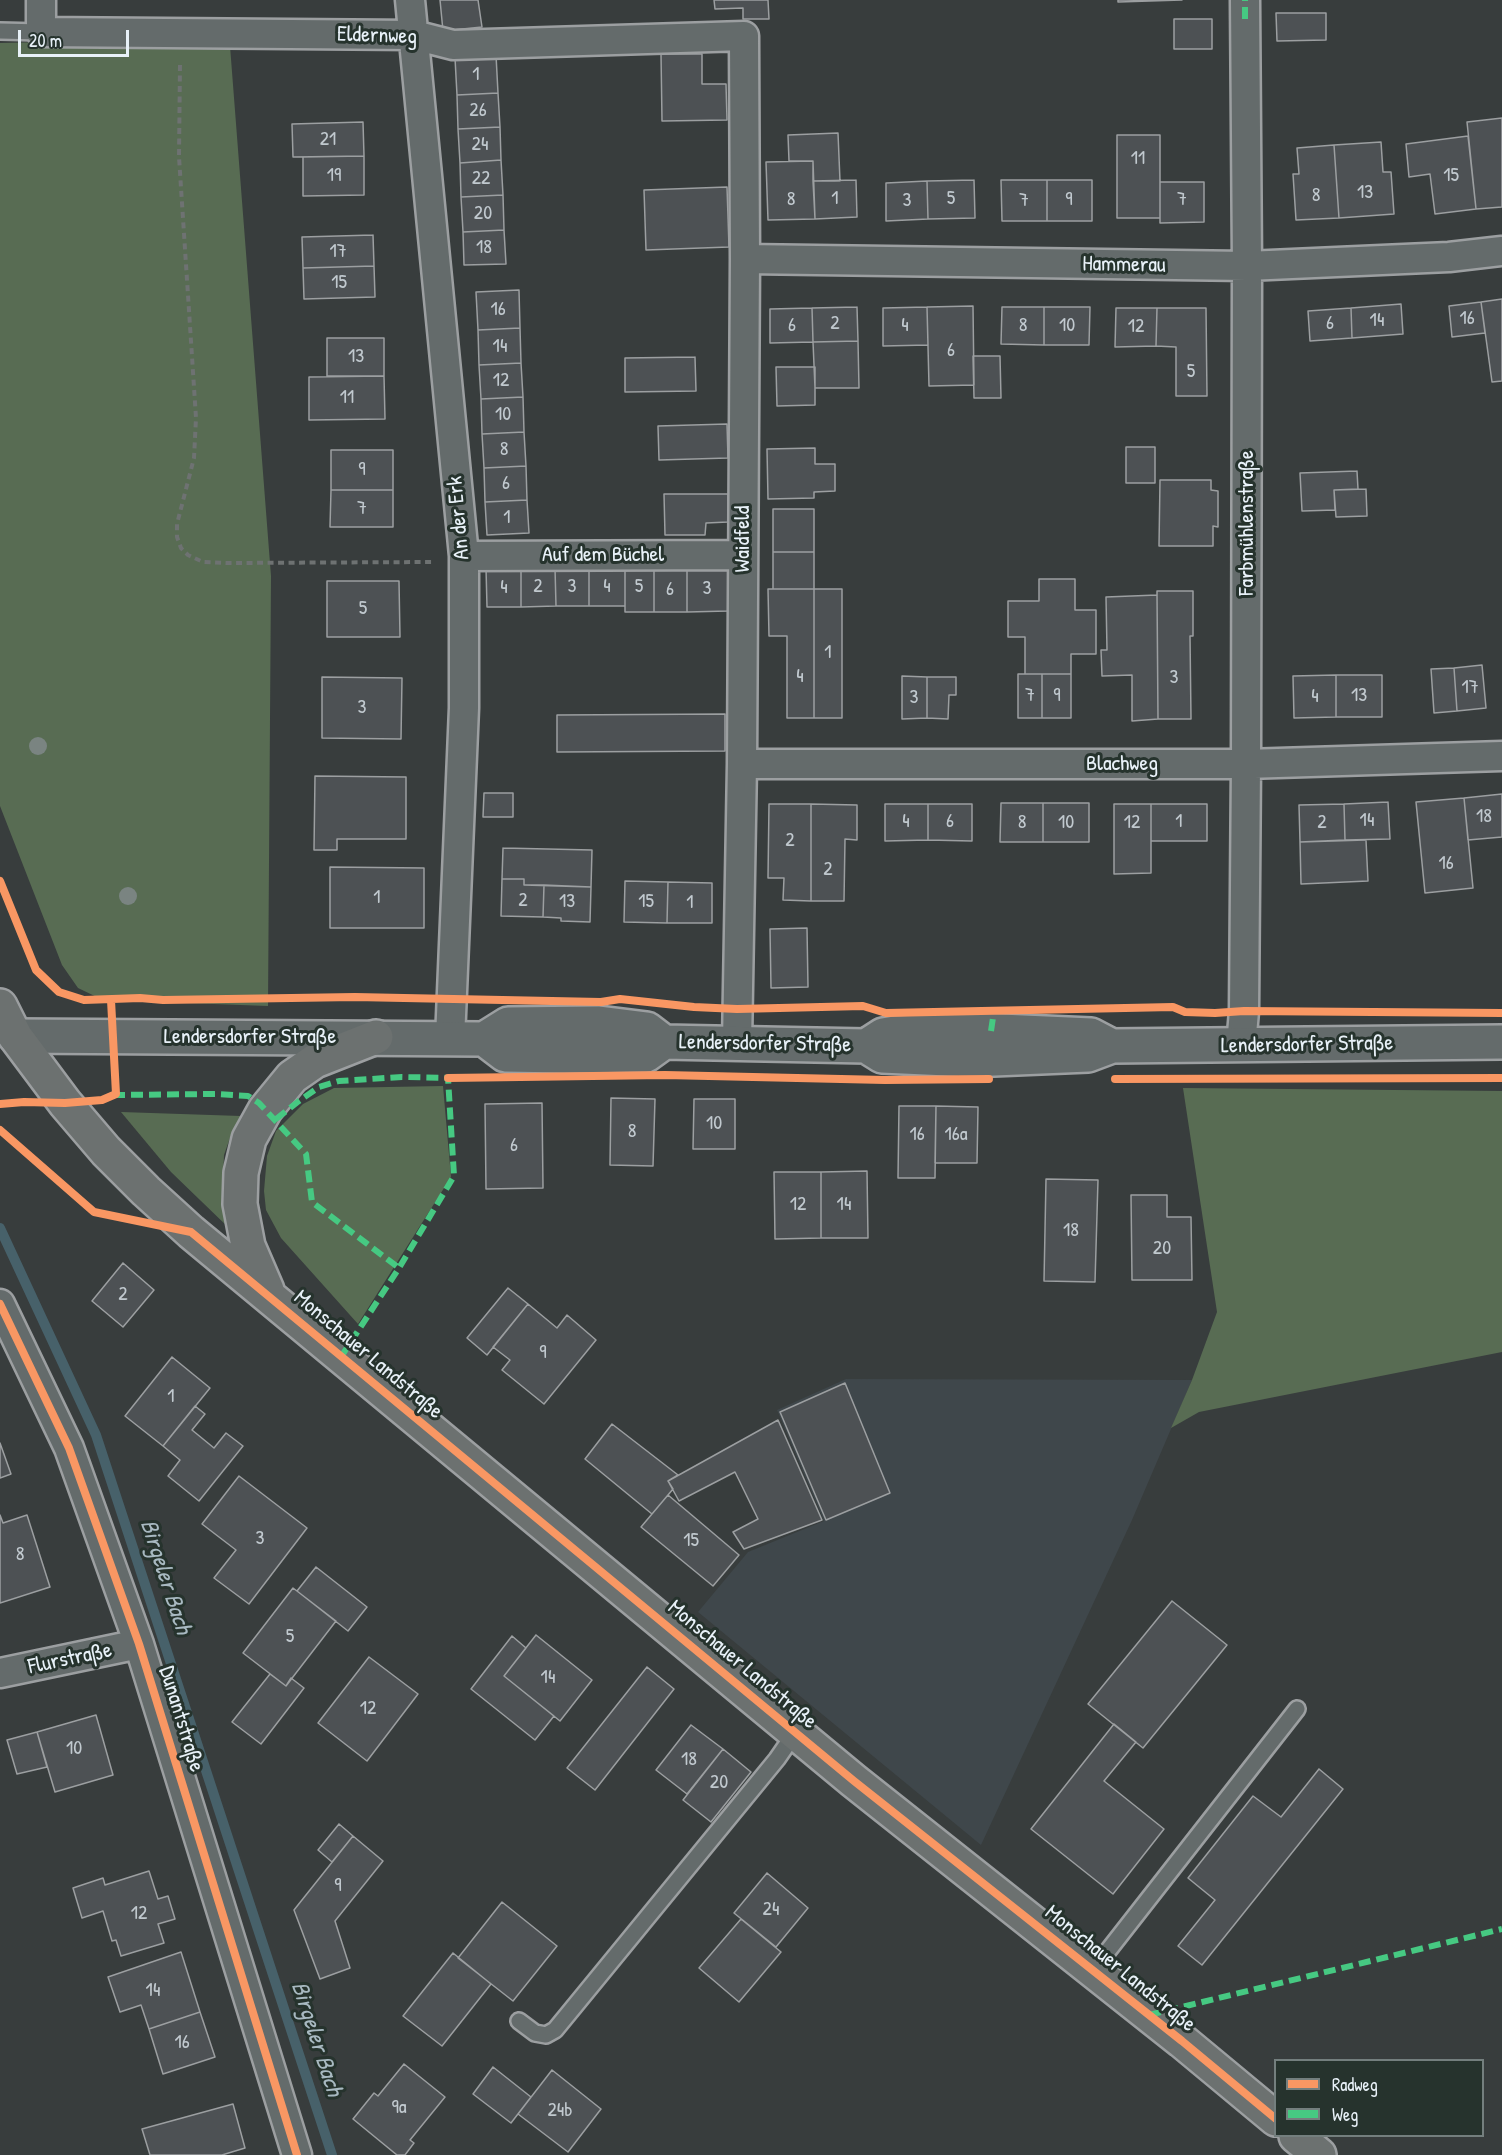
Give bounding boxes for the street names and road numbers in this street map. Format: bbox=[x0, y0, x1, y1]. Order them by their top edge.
street label: Eldernweg bbox=[337, 21, 417, 51]
street label: Hammerau bbox=[1082, 251, 1166, 279]
street label: Farbmühlenstraße bbox=[1234, 450, 1260, 596]
street label: An der Erk bbox=[442, 475, 476, 561]
street label: Waidfeld bbox=[730, 506, 756, 572]
street label: Auf dem Büchel bbox=[542, 542, 664, 568]
street label: Blachweg bbox=[1086, 751, 1158, 777]
street label: Lendersdorfer Straße bbox=[164, 1024, 336, 1050]
street label: Lendersdorfer Straße bbox=[679, 1029, 851, 1059]
street label: Lendersdorfer Straße bbox=[1221, 1030, 1393, 1060]
street label: Monschauer Landstraße bbox=[288, 1285, 448, 1425]
street label: Monschauer Landstraße bbox=[662, 1595, 822, 1735]
street label: Flurstraße bbox=[26, 1637, 114, 1681]
street label: Dunantstraße bbox=[152, 1663, 210, 1775]
street label: Monschauer Landstraße bbox=[1039, 1900, 1201, 2038]

